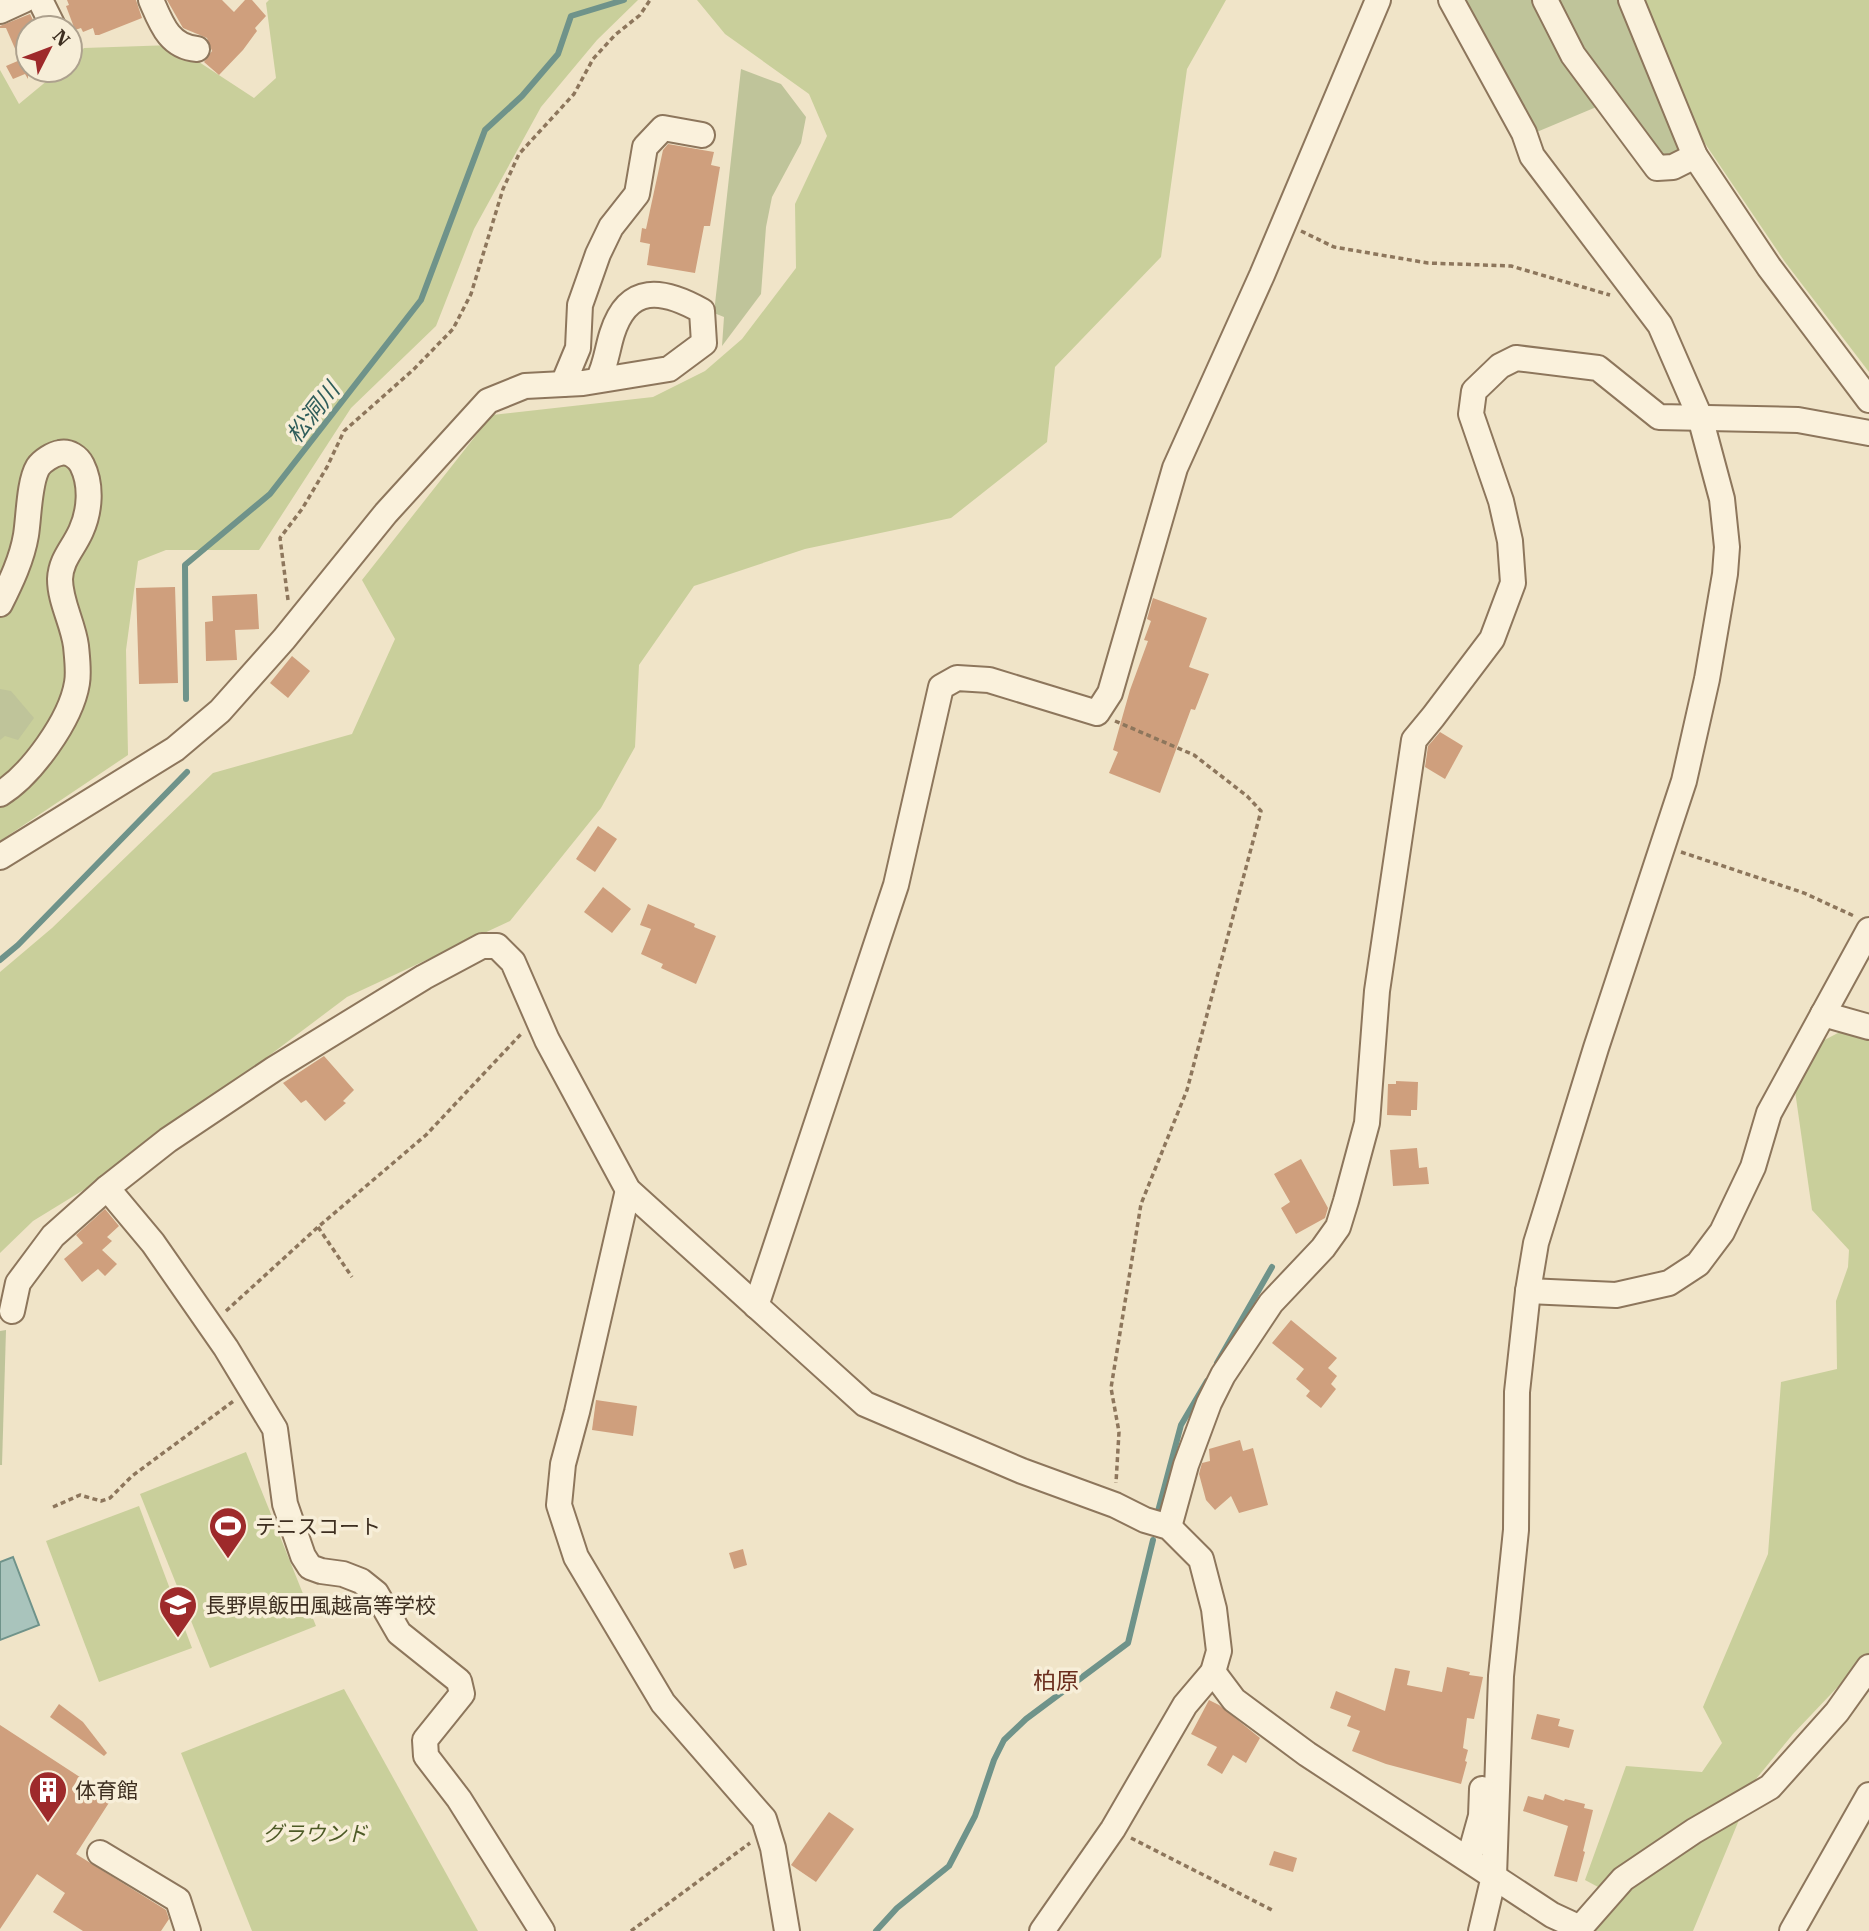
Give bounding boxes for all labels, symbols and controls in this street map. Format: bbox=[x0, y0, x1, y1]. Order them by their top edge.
north arrow bbox=[14, 14, 84, 84]
text: N bbox=[48, 24, 76, 51]
water label: 松洞川 bbox=[279, 373, 347, 448]
sports icon: テニスコート bbox=[207, 1505, 249, 1560]
place label: テニスコート bbox=[255, 1512, 381, 1540]
school or university icon: 長野県飯田風越高等学校 bbox=[157, 1584, 199, 1639]
place label: 長野県飯田風越高等学校 bbox=[205, 1591, 436, 1619]
district label: 柏原 bbox=[1033, 1665, 1079, 1695]
building icon: 体育館 bbox=[27, 1769, 69, 1824]
place label: 体育館 bbox=[75, 1776, 138, 1804]
park label: グラウンド bbox=[263, 1819, 368, 1847]

